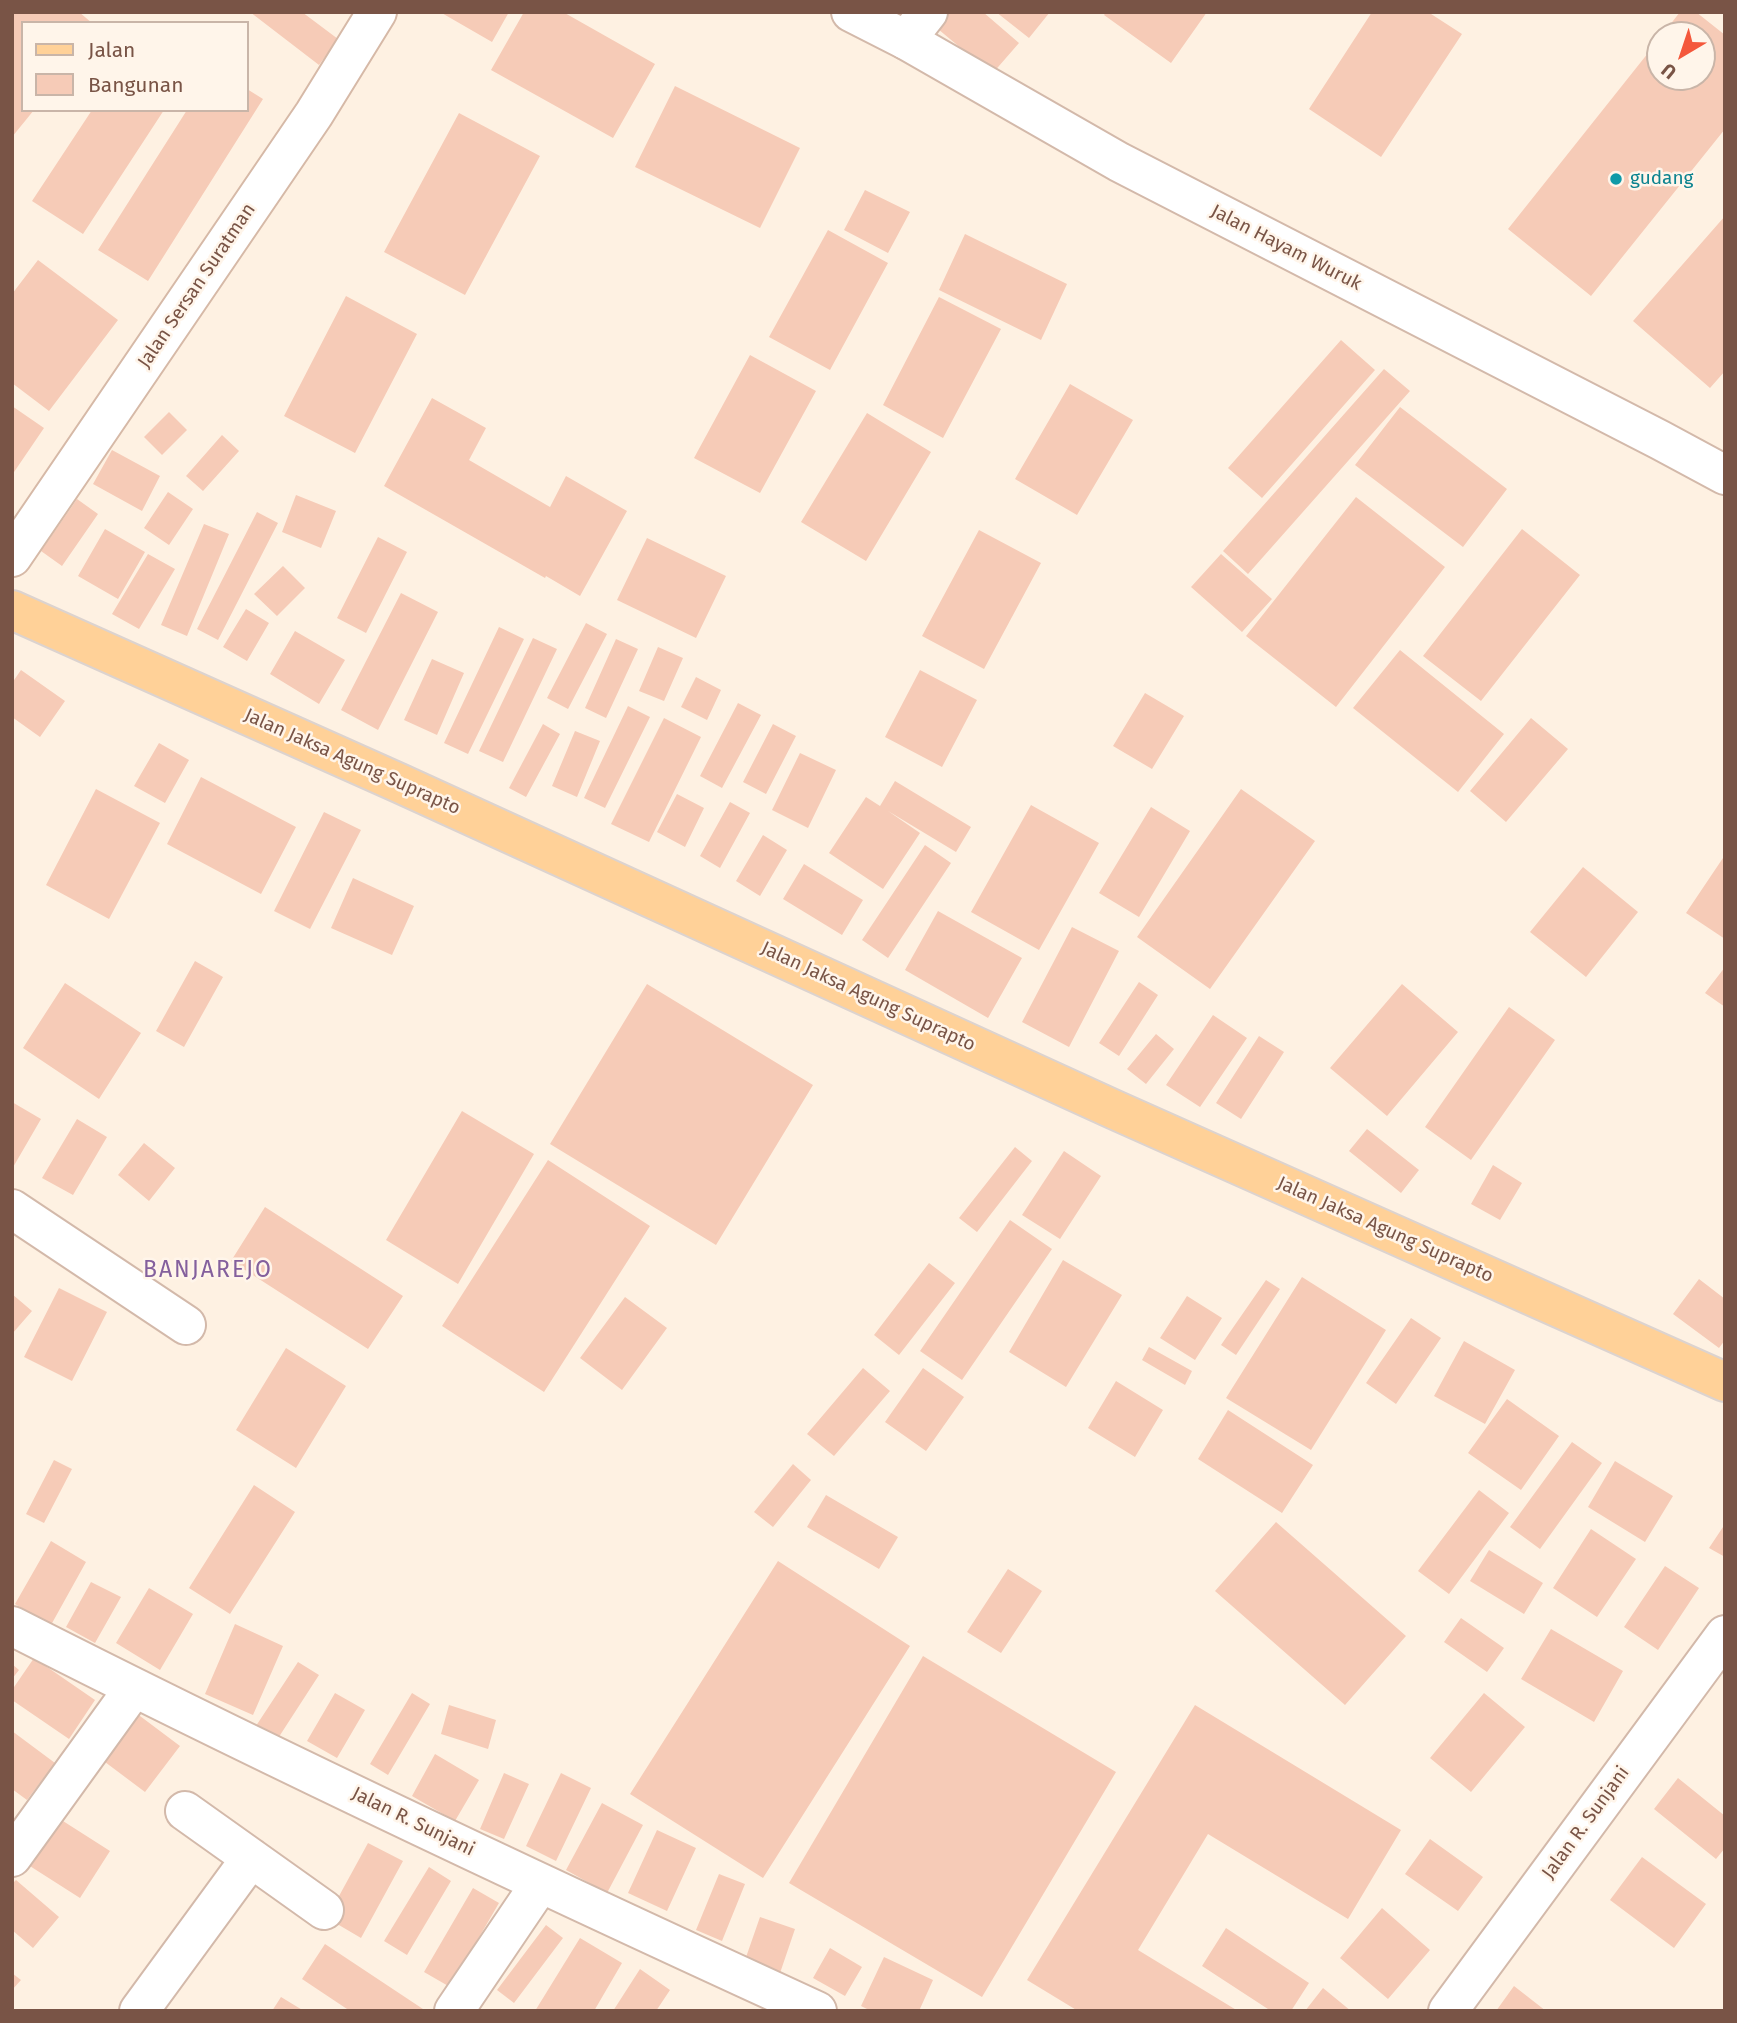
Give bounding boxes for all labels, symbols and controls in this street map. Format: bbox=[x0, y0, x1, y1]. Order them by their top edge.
legend bbox=[21, 21, 248, 112]
north arrow bbox=[1646, 21, 1716, 91]
text: Jalan bbox=[88, 37, 135, 63]
text: U bbox=[1657, 58, 1681, 84]
text: Bangunan bbox=[88, 72, 183, 98]
place label: gudang bbox=[1630, 168, 1693, 190]
marker: gudang bbox=[1608, 171, 1624, 187]
street label: Jalan Sersan Suratman bbox=[133, 199, 261, 373]
street label: Jalan Hayam Wuruk bbox=[1207, 200, 1365, 296]
street label: Jalan Jaksa Agung Suprapto bbox=[240, 704, 464, 820]
street label: Jalan Jaksa Agung Suprapto bbox=[757, 937, 979, 1057]
street label: Jalan Jaksa Agung Suprapto bbox=[1273, 1172, 1497, 1288]
district label: BANJAREJO bbox=[144, 1257, 272, 1285]
street label: Jalan R. Sunjani bbox=[1537, 1762, 1635, 1884]
street label: Jalan R. Sunjani bbox=[348, 1782, 478, 1862]

